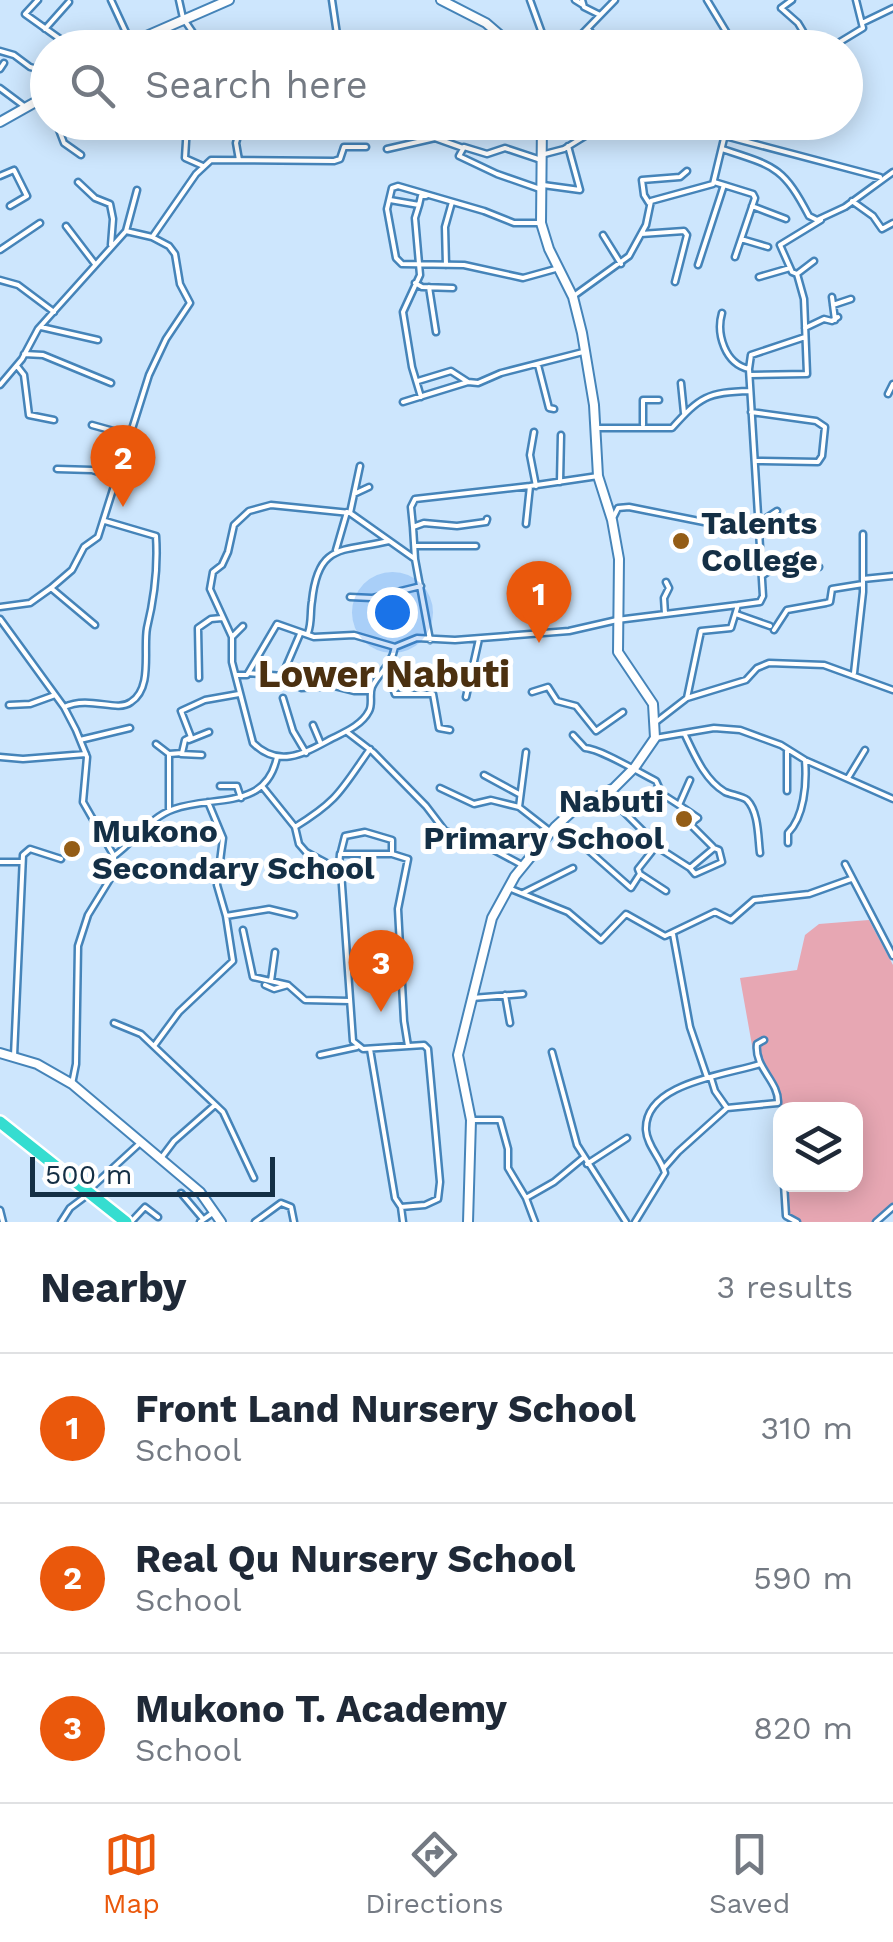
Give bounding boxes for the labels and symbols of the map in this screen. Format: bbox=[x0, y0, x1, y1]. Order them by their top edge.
pin: 2 bbox=[90, 424, 156, 507]
place label: Talents College bbox=[701, 504, 818, 579]
marker: Talents College bbox=[670, 530, 692, 552]
pin: 1 bbox=[506, 560, 572, 643]
your location bbox=[367, 587, 418, 638]
district label: Lower Nabuti bbox=[258, 652, 510, 696]
place label: Nabuti Primary School bbox=[423, 782, 665, 857]
marker: Nabuti Primary School bbox=[673, 808, 695, 830]
place label: Mukono Secondary School bbox=[92, 812, 375, 887]
marker: Mukono Secondary School bbox=[61, 838, 83, 860]
pin: 3 bbox=[348, 930, 414, 1012]
scale bar bbox=[30, 1152, 275, 1196]

